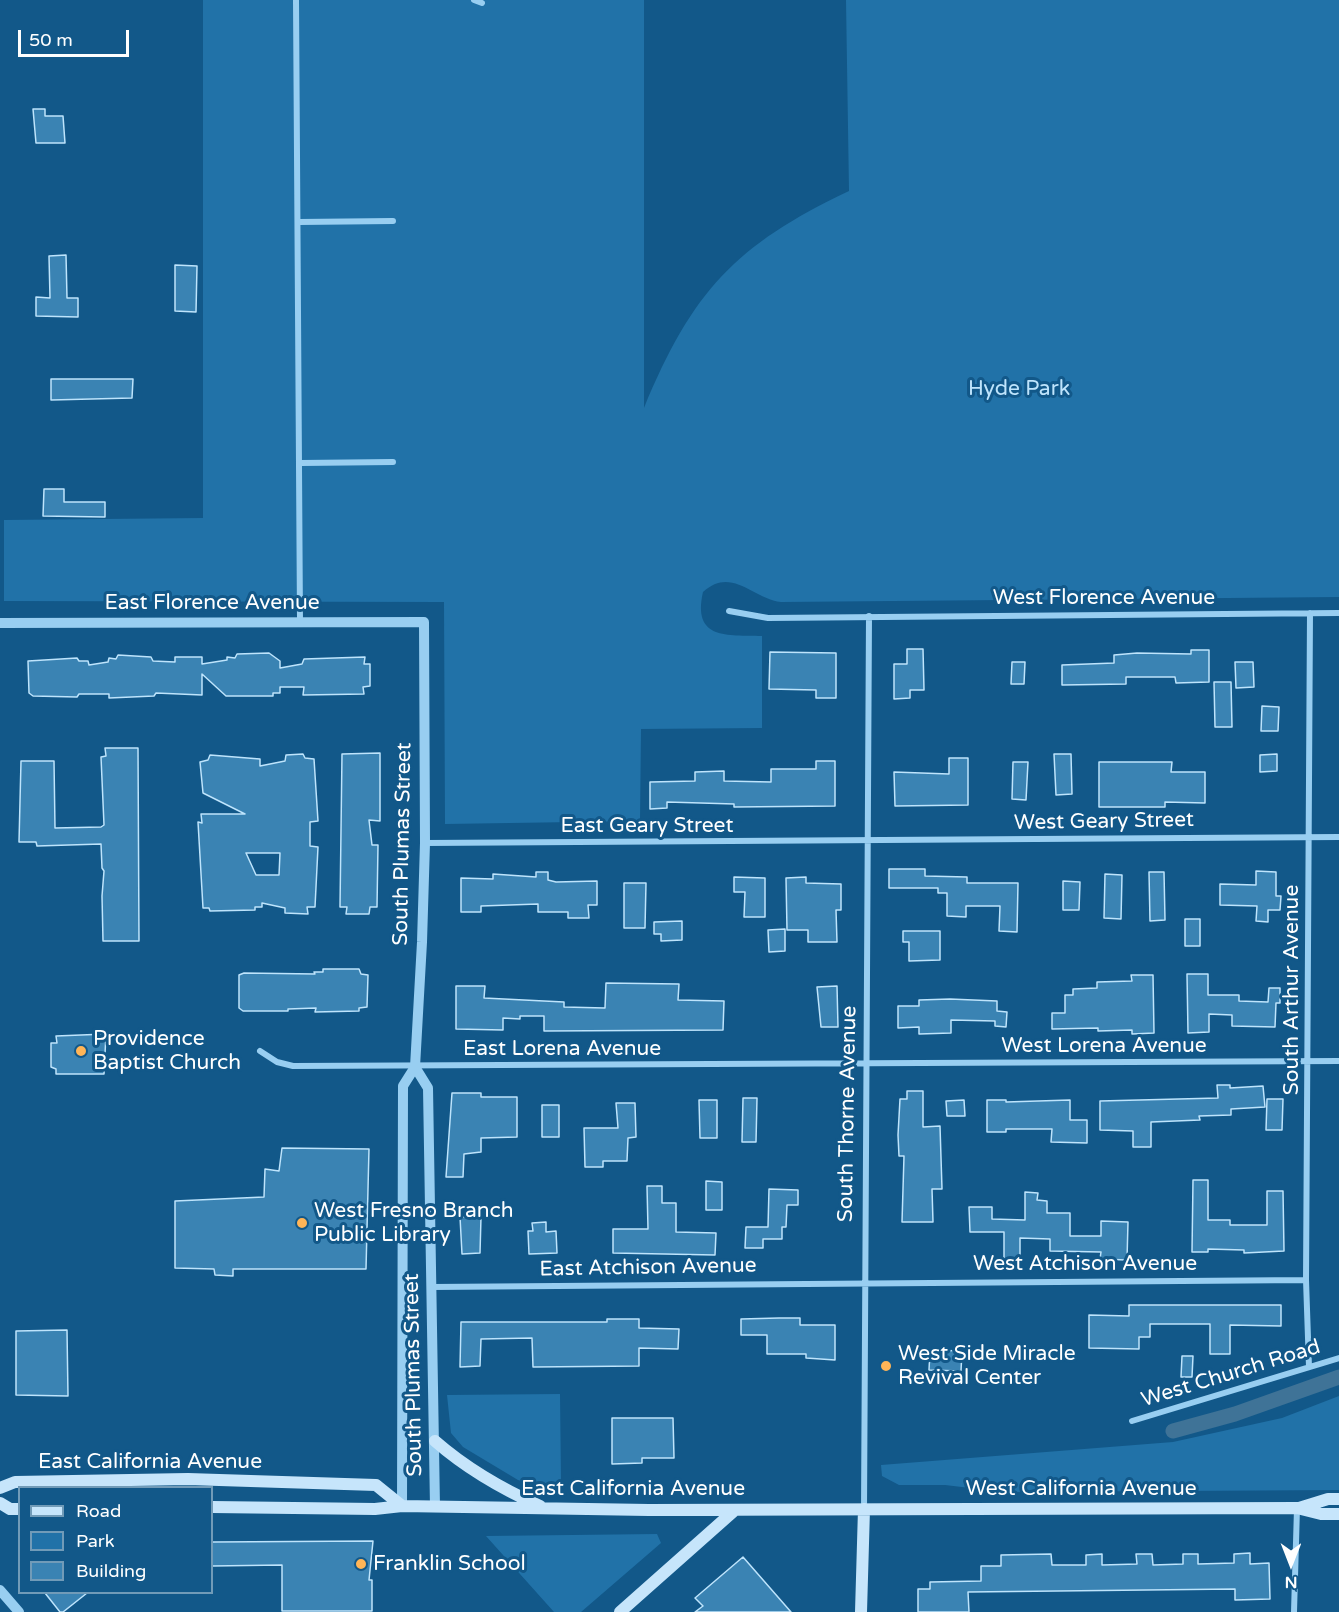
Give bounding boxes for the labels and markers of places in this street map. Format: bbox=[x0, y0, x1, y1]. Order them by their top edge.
place label: Providence Baptist Church bbox=[93, 1026, 241, 1076]
marker: Providence Baptist Church bbox=[74, 1044, 88, 1058]
place label: West Fresno Branch Public Library bbox=[314, 1198, 514, 1248]
marker: West Fresno Branch Public Library bbox=[295, 1216, 309, 1230]
place label: West Side Miracle Revival Center bbox=[898, 1341, 1076, 1391]
marker: West Side Miracle Revival Center bbox=[879, 1359, 893, 1373]
place label: Franklin School bbox=[373, 1551, 526, 1577]
marker: Franklin School bbox=[354, 1557, 368, 1571]

